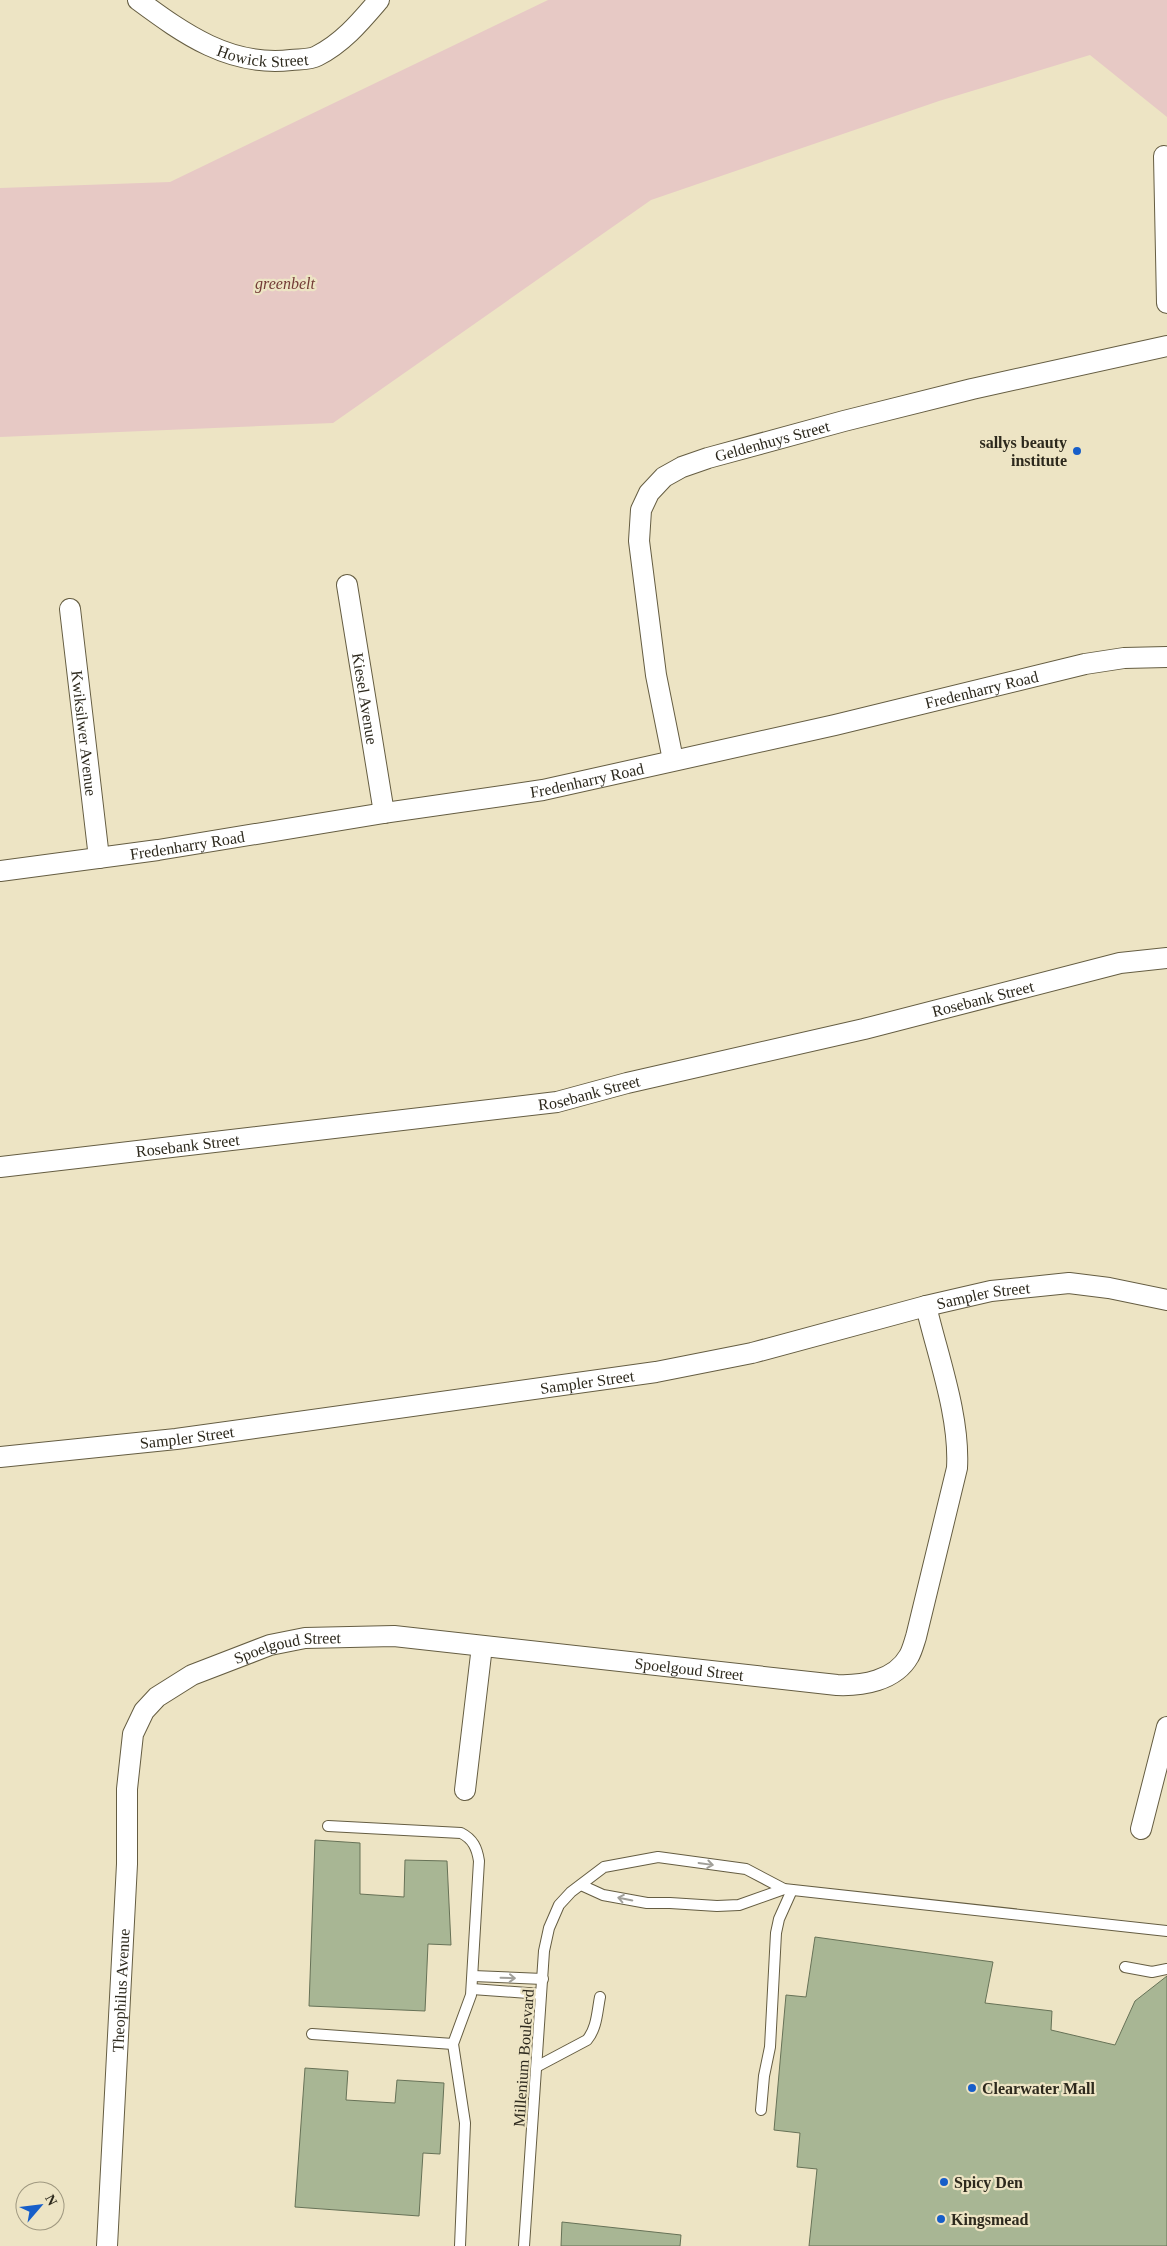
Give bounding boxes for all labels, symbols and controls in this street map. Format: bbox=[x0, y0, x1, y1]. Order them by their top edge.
street label: Howick Street bbox=[215, 42, 310, 70]
park label: greenbelt bbox=[255, 275, 315, 293]
street label: Geldenhuys Street bbox=[713, 417, 832, 465]
place label: sallys beauty institute bbox=[979, 434, 1067, 469]
marker: sallys beauty institute bbox=[1071, 445, 1083, 457]
street label: Kiesel Avenue bbox=[349, 652, 381, 746]
street label: Fredenharry Road bbox=[923, 668, 1040, 712]
street label: Kwiksilwer Avenue bbox=[68, 669, 100, 797]
street label: Fredenharry Road bbox=[529, 760, 645, 801]
street label: Fredenharry Road bbox=[129, 828, 246, 863]
street label: Rosebank Street bbox=[930, 977, 1036, 1020]
street label: Rosebank Street bbox=[537, 1072, 642, 1113]
street label: Rosebank Street bbox=[135, 1131, 241, 1160]
street label: Sampler Street bbox=[935, 1279, 1031, 1312]
street label: Sampler Street bbox=[539, 1367, 636, 1397]
street label: Sampler Street bbox=[139, 1423, 236, 1452]
street label: Spoelgoud Street bbox=[231, 1629, 342, 1667]
street label: Spoelgoud Street bbox=[634, 1655, 745, 1684]
one-way arrow bbox=[698, 1859, 714, 1869]
one-way arrow bbox=[617, 1894, 633, 1903]
street label: Theophilus Avenue bbox=[109, 1928, 133, 2053]
one-way arrow bbox=[500, 1973, 516, 1982]
street label: Millenium Boulevard bbox=[510, 1989, 537, 2128]
place label: Clearwater Mall bbox=[982, 2080, 1096, 2097]
marker: Clearwater Mall bbox=[966, 2082, 978, 2094]
place label: Spicy Den bbox=[954, 2174, 1023, 2192]
marker: Spicy Den bbox=[938, 2176, 950, 2188]
north arrow bbox=[15, 2181, 65, 2231]
text: N bbox=[42, 2192, 60, 2208]
place label: Kingsmead bbox=[951, 2211, 1028, 2229]
marker: Kingsmead bbox=[935, 2213, 947, 2225]

